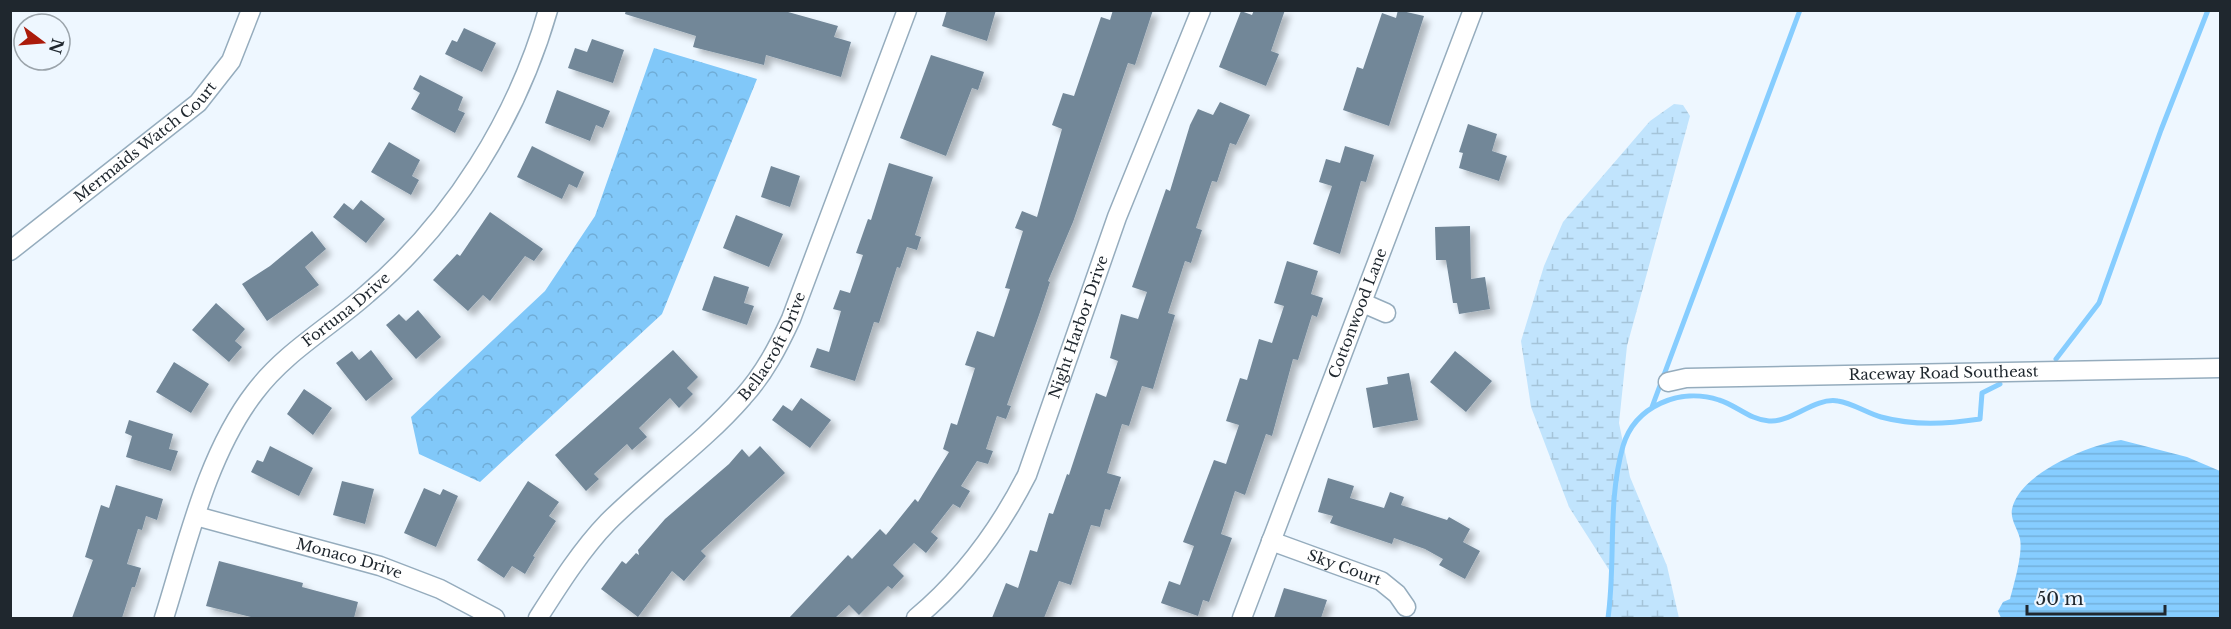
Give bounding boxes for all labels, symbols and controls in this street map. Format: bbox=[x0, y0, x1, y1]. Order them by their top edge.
north arrow bbox=[12, 12, 72, 72]
text: N bbox=[45, 36, 68, 56]
street label: Mermaids Watch Court bbox=[70, 77, 220, 206]
street label: Cottonwood Lane bbox=[1324, 245, 1391, 381]
street label: Night Harbor Drive bbox=[1044, 253, 1112, 401]
street label: Fortuna Drive bbox=[298, 268, 394, 351]
street label: Bellacroft Drive bbox=[734, 289, 809, 405]
street label: Raceway Road Southeast bbox=[1848, 361, 2039, 384]
street label: Monaco Drive bbox=[294, 534, 405, 583]
street label: Sky Court bbox=[1305, 545, 1384, 589]
scale bar bbox=[2027, 578, 2165, 616]
text: 50 m bbox=[2036, 588, 2084, 610]

